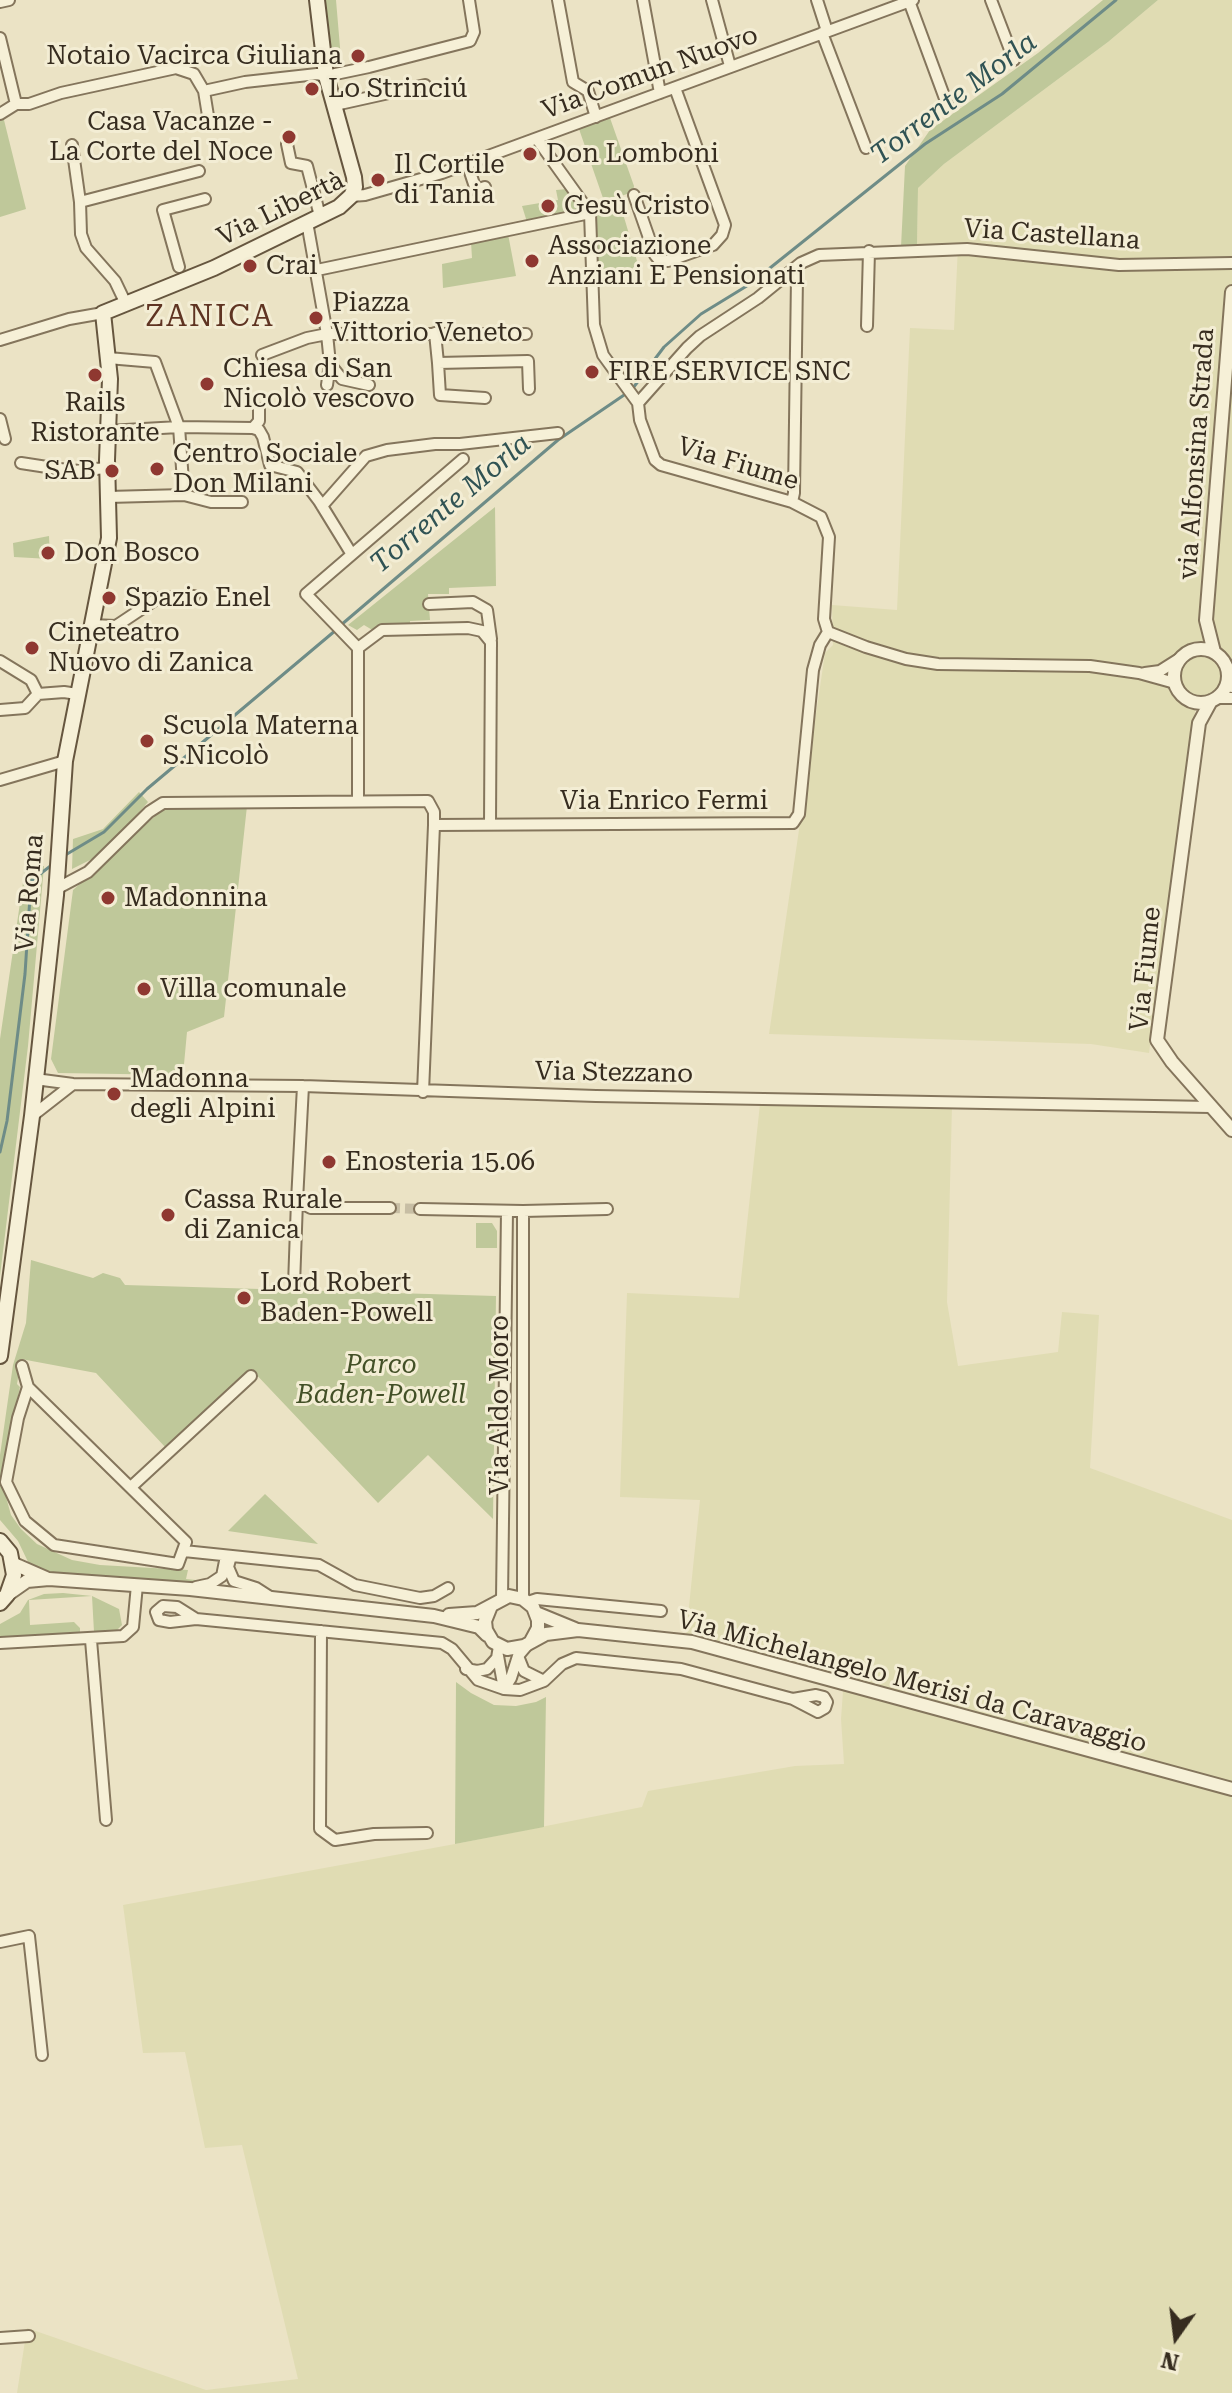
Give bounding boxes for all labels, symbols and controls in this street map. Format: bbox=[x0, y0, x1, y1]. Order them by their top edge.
street label: Via Comun Nuovo bbox=[538, 19, 762, 127]
water label: Torrente Morla bbox=[864, 26, 1044, 172]
place label: Notaio Vacirca Giuliana bbox=[46, 40, 342, 72]
marker: Notaio Vacirca Giuliana bbox=[349, 47, 367, 65]
place label: Lo Strinciu´ bbox=[328, 73, 467, 105]
marker: Lo Strinciu´ bbox=[303, 80, 321, 98]
place label: Casa Vacanze - La Corte del Noce bbox=[49, 106, 273, 168]
marker: Casa Vacanze - La Corte del Noce bbox=[280, 128, 298, 146]
place label: Don Lomboni bbox=[546, 138, 719, 170]
marker: Don Lomboni bbox=[521, 145, 539, 163]
place label: Il Cortile di Tania bbox=[394, 149, 504, 210]
street label: Via Libertà bbox=[212, 165, 350, 253]
marker: Il Cortile di Tania bbox=[369, 171, 387, 189]
place label: Gesù Cristo bbox=[564, 190, 710, 222]
marker: Gesù Cristo bbox=[539, 197, 557, 215]
street label: Via Castellana bbox=[963, 213, 1141, 257]
place label: Associazione Anziani E Pensionati bbox=[548, 230, 805, 292]
place label: Crai bbox=[266, 250, 318, 282]
marker: Associazione Anziani E Pensionati bbox=[523, 252, 541, 270]
marker: Crai bbox=[241, 257, 259, 275]
place label: Piazza Vittorio Veneto bbox=[332, 287, 523, 348]
district label: ZANICA bbox=[145, 299, 275, 335]
marker: Piazza Vittorio Veneto bbox=[307, 309, 325, 327]
street label: via Alfonsina Strada bbox=[1173, 327, 1221, 581]
place label: Chiesa di San Nicolò vescovo bbox=[223, 353, 415, 414]
place label: FIRE SERVICE SNC bbox=[608, 356, 851, 388]
marker: FIRE SERVICE SNC bbox=[583, 363, 601, 381]
marker: Rails Ristorante bbox=[86, 366, 104, 384]
marker: Chiesa di San Nicolò vescovo bbox=[198, 375, 216, 393]
place label: Rails Ristorante bbox=[30, 387, 160, 448]
water label: Torrente Morla bbox=[364, 427, 538, 581]
street label: Via Fiume bbox=[674, 431, 802, 497]
place label: Centro Sociale Don Milani bbox=[173, 438, 357, 500]
place label: SAB bbox=[44, 455, 96, 487]
marker: Centro Sociale Don Milani bbox=[148, 460, 166, 478]
marker: SAB bbox=[103, 462, 121, 480]
place label: Don Bosco bbox=[64, 537, 200, 569]
marker: Don Bosco bbox=[39, 544, 57, 562]
place label: Spazio Enel bbox=[125, 582, 271, 614]
marker: Spazio Enel bbox=[100, 589, 118, 607]
place label: Cineteatro Nuovo di Zanica bbox=[48, 617, 253, 678]
marker: Cineteatro Nuovo di Zanica bbox=[23, 639, 41, 657]
place label: Scuola Materna S.Nicolò bbox=[163, 710, 359, 772]
marker: Scuola Materna S.Nicolò bbox=[138, 732, 156, 750]
street label: Via Enrico Fermi bbox=[560, 785, 768, 817]
street label: Via Roma bbox=[9, 833, 51, 953]
place label: Madonnina bbox=[124, 882, 268, 914]
marker: Madonnina bbox=[99, 889, 117, 907]
street label: Via Fiume bbox=[1124, 905, 1168, 1033]
place label: Villa comunale bbox=[160, 973, 347, 1005]
marker: Villa comunale bbox=[135, 980, 153, 998]
street label: Via Stezzano bbox=[535, 1056, 693, 1090]
place label: Madonna degli Alpini bbox=[130, 1063, 275, 1124]
marker: Madonna degli Alpini bbox=[105, 1085, 123, 1103]
place label: Enosteria 15.06 bbox=[345, 1146, 535, 1178]
marker: Enosteria 15.06 bbox=[320, 1153, 338, 1171]
place label: Cassa Rurale di Zanica bbox=[184, 1184, 342, 1246]
marker: Cassa Rurale di Zanica bbox=[159, 1206, 177, 1224]
place label: Lord Robert Baden-Powell bbox=[260, 1267, 433, 1328]
marker: Lord Robert Baden-Powell bbox=[235, 1289, 253, 1307]
street label: Via Aldo Moro bbox=[484, 1315, 516, 1495]
park label: Parco Baden-Powell bbox=[296, 1349, 466, 1410]
street label: Via Michelangelo Merisi da Caravaggio bbox=[674, 1604, 1150, 1760]
north arrow bbox=[1136, 2297, 1216, 2377]
text: N bbox=[1159, 2347, 1181, 2375]

